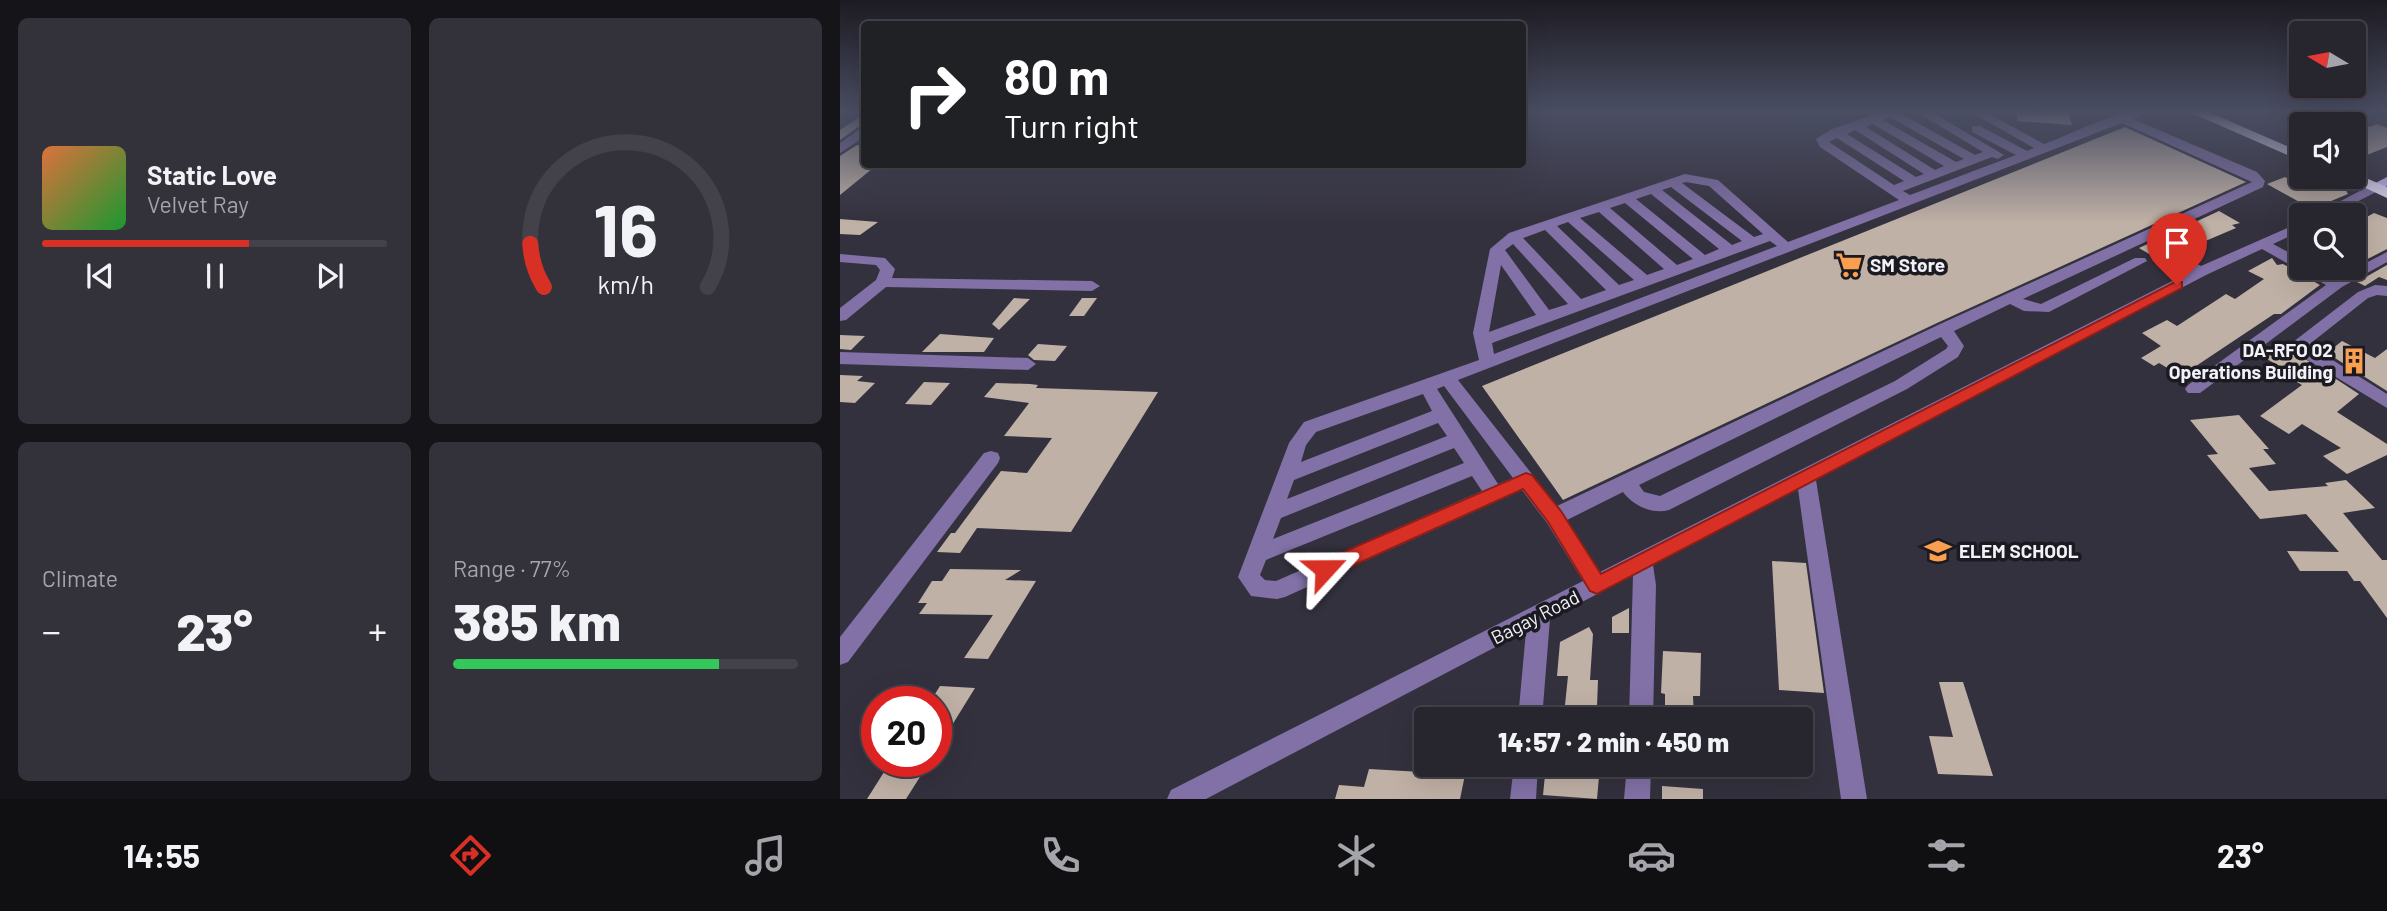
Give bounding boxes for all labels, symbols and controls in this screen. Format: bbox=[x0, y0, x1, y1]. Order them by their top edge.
north arrow bbox=[2289, 21, 2366, 98]
map controls bbox=[2289, 21, 2366, 280]
text: 80 m bbox=[1004, 46, 1109, 105]
icon: right bbox=[889, 49, 980, 140]
text: Turn right bbox=[1004, 106, 1139, 144]
button: sound bbox=[2289, 112, 2366, 189]
text: Static Love bbox=[147, 159, 277, 190]
text: 16 bbox=[593, 184, 658, 272]
text: Velvet Ray bbox=[147, 190, 249, 218]
button: search bbox=[2289, 203, 2366, 280]
pin bbox=[2147, 213, 2207, 285]
icon: arrive bbox=[2158, 224, 2196, 262]
supermarket icon: SM Store bbox=[1834, 250, 1864, 280]
place label: SM Store bbox=[1870, 253, 1945, 276]
icon: previous bbox=[81, 257, 119, 295]
icon: pause bbox=[196, 257, 234, 295]
icon: next bbox=[311, 257, 349, 295]
text: km/h bbox=[597, 269, 654, 299]
place label: DA-RFO 02 Operations Building bbox=[2169, 338, 2333, 383]
building icon: DA-RFO 02 Operations Building bbox=[2339, 346, 2369, 376]
position arrow bbox=[1288, 532, 1362, 606]
school or university icon: ELEM SCHOOL bbox=[1923, 536, 1953, 566]
place label: ELEM SCHOOL bbox=[1959, 539, 2079, 562]
text: Range · 77% bbox=[453, 554, 571, 582]
text: Climate bbox=[42, 564, 118, 592]
street label: Bagay Road bbox=[1487, 585, 1583, 649]
text: 385 km bbox=[453, 589, 621, 651]
text: 23° bbox=[176, 599, 253, 661]
text: − bbox=[42, 607, 61, 653]
text: + bbox=[368, 607, 387, 653]
speed limit sign: 20 bbox=[861, 686, 952, 777]
text: 14:57 · 2 min · 450 m bbox=[1498, 726, 1729, 757]
icon: directions bbox=[446, 831, 495, 880]
icon: music bbox=[741, 831, 790, 880]
icon: phone bbox=[1036, 831, 1085, 880]
icon: climate bbox=[1332, 831, 1381, 880]
icon: car bbox=[1627, 831, 1676, 880]
icon: filters bbox=[1922, 831, 1971, 880]
text: 14:55 bbox=[123, 836, 200, 874]
text: 23° bbox=[2217, 836, 2264, 874]

